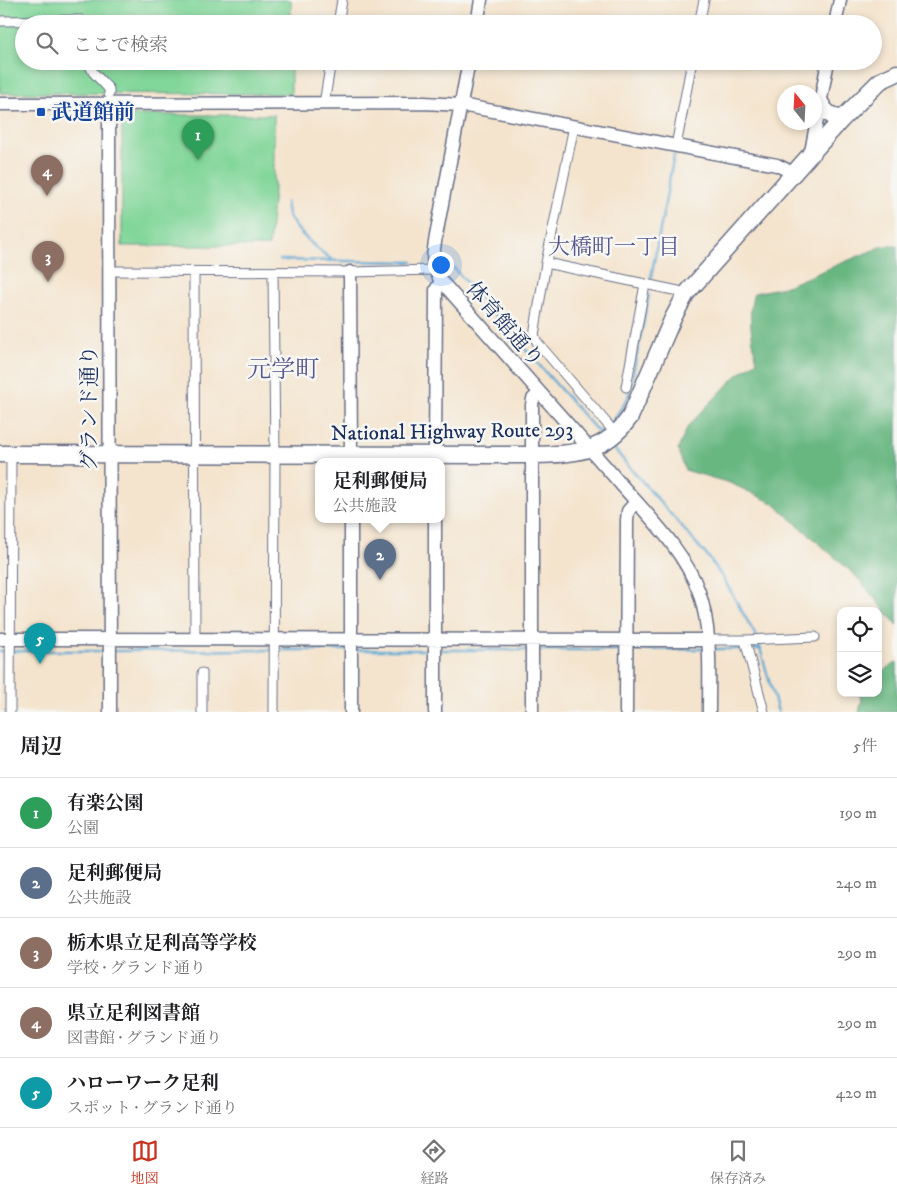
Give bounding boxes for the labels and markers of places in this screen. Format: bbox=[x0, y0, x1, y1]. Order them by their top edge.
place label: 武道館前 bbox=[51, 100, 135, 126]
marker: 武道館前 bbox=[35, 106, 47, 118]
pin: 1 bbox=[182, 119, 214, 160]
pin: 4 bbox=[31, 155, 63, 196]
pin: 3 bbox=[32, 241, 64, 282]
pin: 2 bbox=[364, 539, 396, 580]
pin: 5 bbox=[24, 623, 56, 664]

